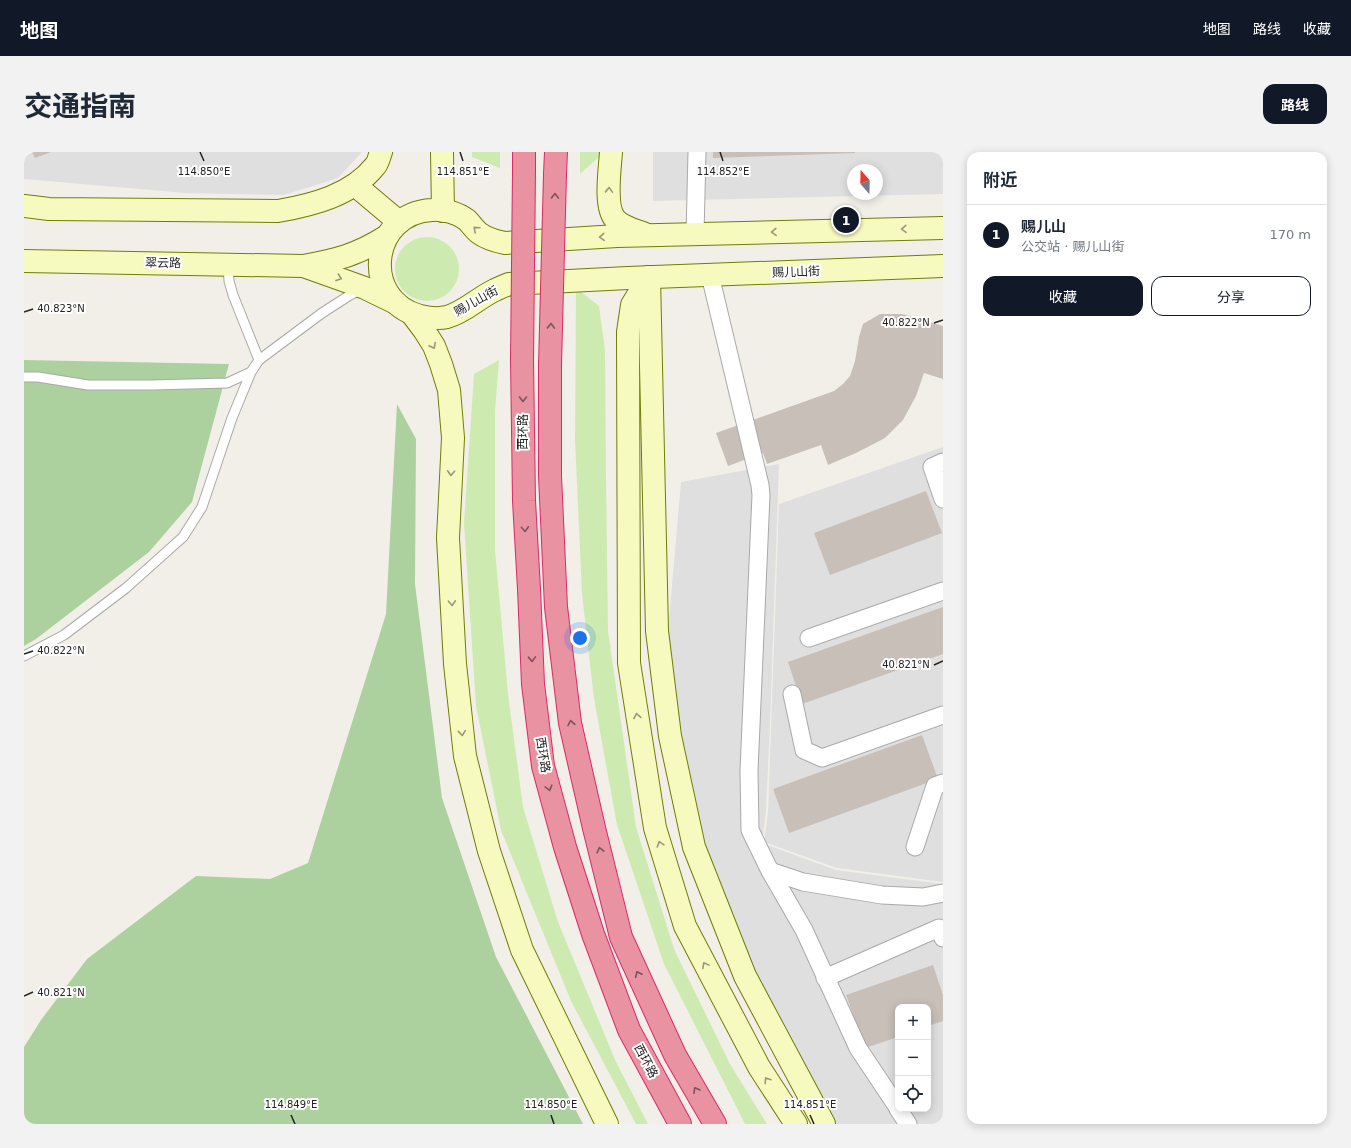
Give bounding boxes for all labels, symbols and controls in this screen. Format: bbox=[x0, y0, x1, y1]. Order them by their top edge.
text: 地图 bbox=[20, 19, 58, 41]
text: 地图 bbox=[1203, 21, 1231, 37]
text: 路线 bbox=[1253, 21, 1281, 37]
text: 收藏 bbox=[1303, 21, 1331, 37]
button: 路线 bbox=[1263, 84, 1327, 124]
text: 交通指南 bbox=[24, 90, 136, 123]
north arrow bbox=[847, 164, 883, 200]
text: 114.850°E bbox=[178, 166, 230, 177]
text: 114.851°E bbox=[437, 166, 489, 177]
text: 114.852°E bbox=[697, 166, 749, 177]
text: 附近 bbox=[983, 170, 1017, 190]
one-way arrow bbox=[605, 187, 613, 193]
one-way arrow bbox=[551, 193, 559, 199]
pin: 1 bbox=[833, 205, 859, 235]
text: 赐儿山 bbox=[1021, 218, 1066, 236]
one-way arrow bbox=[901, 225, 907, 233]
one-way arrow bbox=[473, 227, 481, 234]
text: 1 bbox=[991, 227, 1001, 242]
text: 170 m bbox=[1269, 227, 1311, 242]
one-way arrow bbox=[771, 228, 777, 237]
one-way arrow bbox=[599, 233, 605, 242]
text: 公交站 · 赐儿山街 bbox=[1021, 239, 1124, 254]
street label: 翠云路 bbox=[145, 256, 181, 270]
street label: 赐儿山街 bbox=[772, 264, 820, 280]
one-way arrow bbox=[336, 273, 343, 282]
button: 收藏 bbox=[983, 276, 1143, 316]
button: 分享 bbox=[1151, 276, 1311, 316]
street label: 赐儿山街 bbox=[452, 283, 500, 319]
text: 40.823°N bbox=[37, 303, 85, 314]
text: 40.822°N bbox=[882, 317, 930, 328]
one-way arrow bbox=[547, 323, 555, 329]
one-way arrow bbox=[428, 342, 436, 349]
one-way arrow bbox=[519, 396, 527, 402]
street label: 西环路 bbox=[516, 414, 530, 450]
one-way arrow bbox=[447, 470, 455, 476]
one-way arrow bbox=[521, 526, 530, 532]
one-way arrow bbox=[447, 600, 456, 606]
your location bbox=[570, 628, 590, 648]
text: 40.822°N bbox=[37, 645, 85, 656]
one-way arrow bbox=[528, 656, 536, 662]
text: 40.821°N bbox=[882, 659, 930, 670]
one-way arrow bbox=[633, 713, 642, 719]
one-way arrow bbox=[567, 720, 576, 727]
one-way arrow bbox=[457, 729, 466, 736]
street label: 西环路 bbox=[533, 736, 553, 774]
one-way arrow bbox=[544, 784, 553, 791]
one-way arrow bbox=[656, 841, 665, 848]
one-way arrow bbox=[596, 847, 604, 853]
one-way arrow bbox=[703, 962, 710, 970]
one-way arrow bbox=[635, 970, 643, 978]
text: 40.821°N bbox=[37, 987, 85, 998]
map controls bbox=[895, 1004, 931, 1112]
button: + bbox=[895, 1004, 931, 1040]
button: − bbox=[895, 1040, 931, 1076]
street label: 西环路 bbox=[631, 1042, 661, 1080]
button: locate bbox=[895, 1076, 931, 1112]
one-way arrow bbox=[765, 1077, 772, 1084]
one-way arrow bbox=[693, 1087, 700, 1094]
text: 114.849°E bbox=[265, 1099, 317, 1110]
text: 114.850°E bbox=[525, 1099, 577, 1110]
text: 114.851°E bbox=[784, 1099, 836, 1110]

